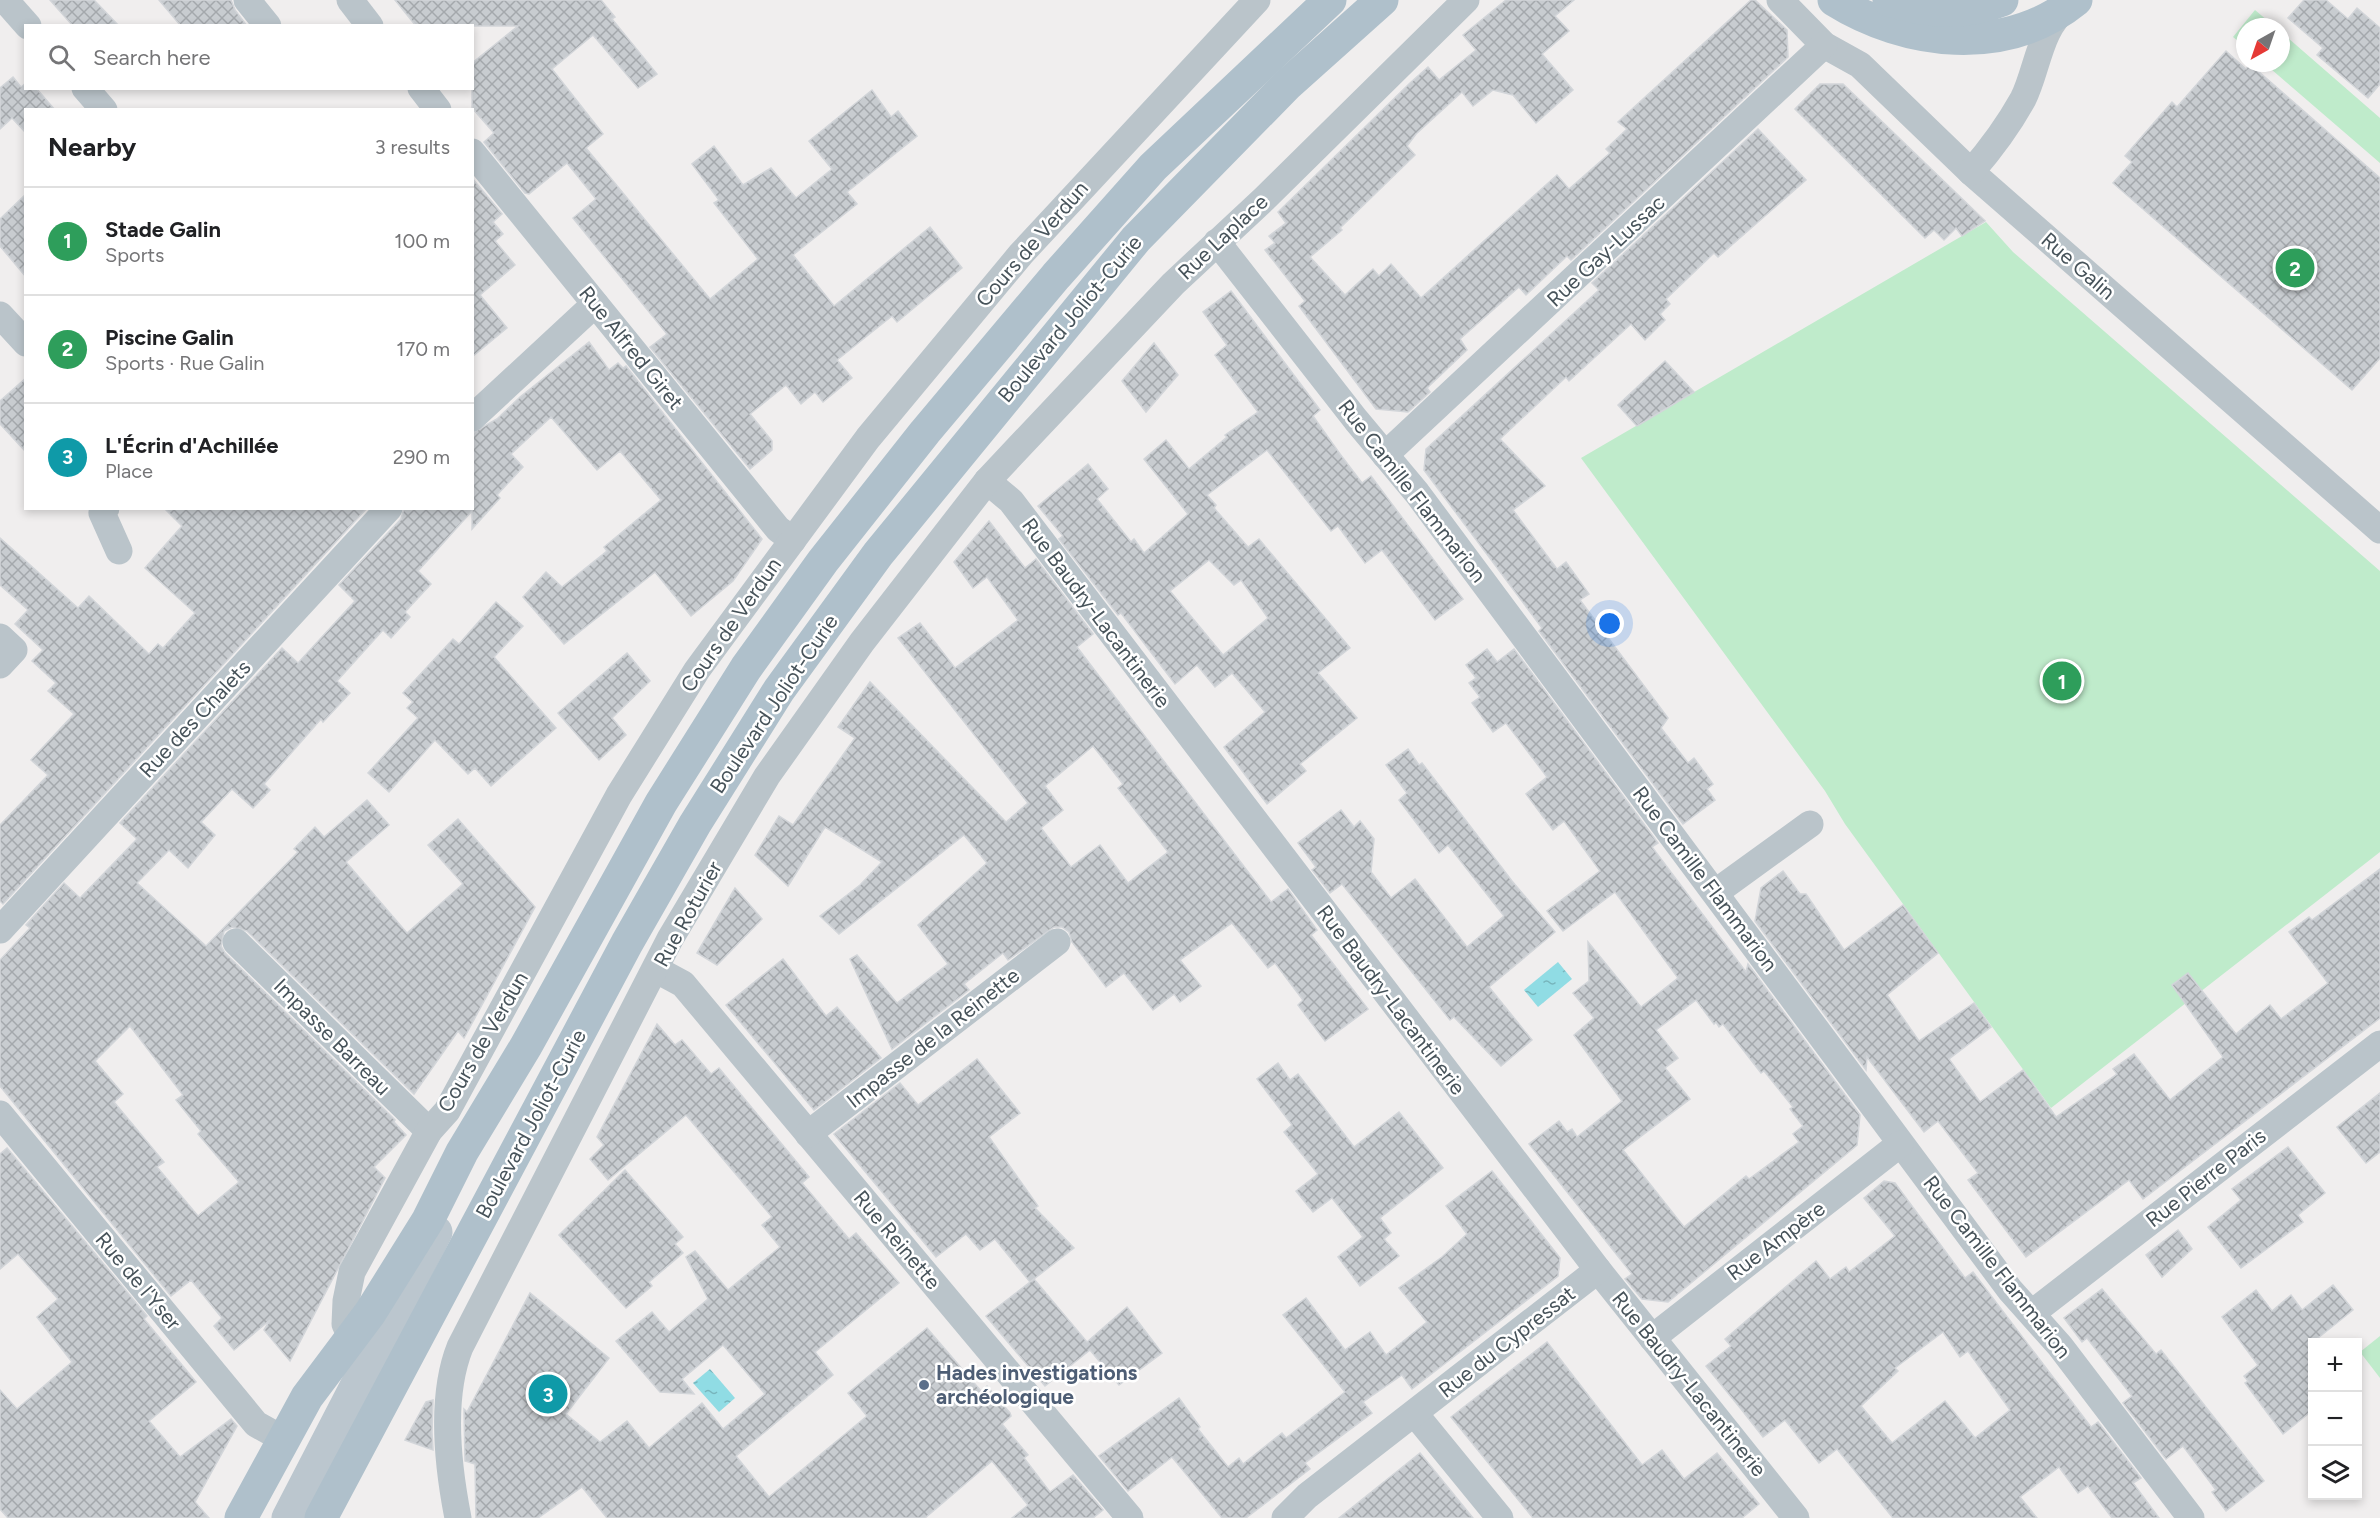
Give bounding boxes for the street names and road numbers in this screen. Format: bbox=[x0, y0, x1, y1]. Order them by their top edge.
street label: Cours de Verdun bbox=[970, 176, 1093, 312]
street label: Rue Laplace bbox=[1173, 189, 1273, 285]
street label: Rue Gay-Lussac bbox=[1542, 190, 1670, 312]
street label: Rue Galin bbox=[2036, 227, 2120, 304]
street label: Boulevard Joliot-Curie bbox=[992, 230, 1147, 407]
street label: Rue Alfred Giret bbox=[574, 281, 689, 414]
street label: Rue Camille Flammarion bbox=[1333, 394, 1492, 587]
street label: Rue Baudry-Lacantinerie bbox=[1017, 513, 1176, 712]
street label: Cours de Verdun bbox=[675, 553, 786, 697]
street label: Boulevard Joliot-Curie bbox=[704, 610, 843, 798]
street label: Rue des Chalets bbox=[134, 655, 255, 783]
street label: Rue Camille Flammarion bbox=[1628, 781, 1783, 976]
street label: Rue Roturier bbox=[648, 857, 727, 971]
street label: Rue Baudry-Lacantinerie bbox=[1312, 900, 1471, 1099]
street label: Impasse de la Reinette bbox=[841, 962, 1024, 1113]
street label: Cours de Verdun bbox=[432, 967, 533, 1116]
street label: Impasse Barreau bbox=[269, 973, 396, 1100]
street label: Boulevard Joliot-Curie bbox=[470, 1025, 591, 1222]
street label: Rue Pierre Paris bbox=[2141, 1123, 2271, 1232]
street label: Rue Camille Flammarion bbox=[1918, 1170, 2077, 1363]
street label: Rue Reinette bbox=[849, 1185, 946, 1294]
street label: Rue Ampère bbox=[1722, 1196, 1830, 1286]
street label: Rue de l'Yser bbox=[90, 1227, 186, 1335]
street label: Rue du Cypressat bbox=[1434, 1281, 1580, 1403]
street label: Rue Baudry-Lacantinerie bbox=[1607, 1286, 1772, 1481]

